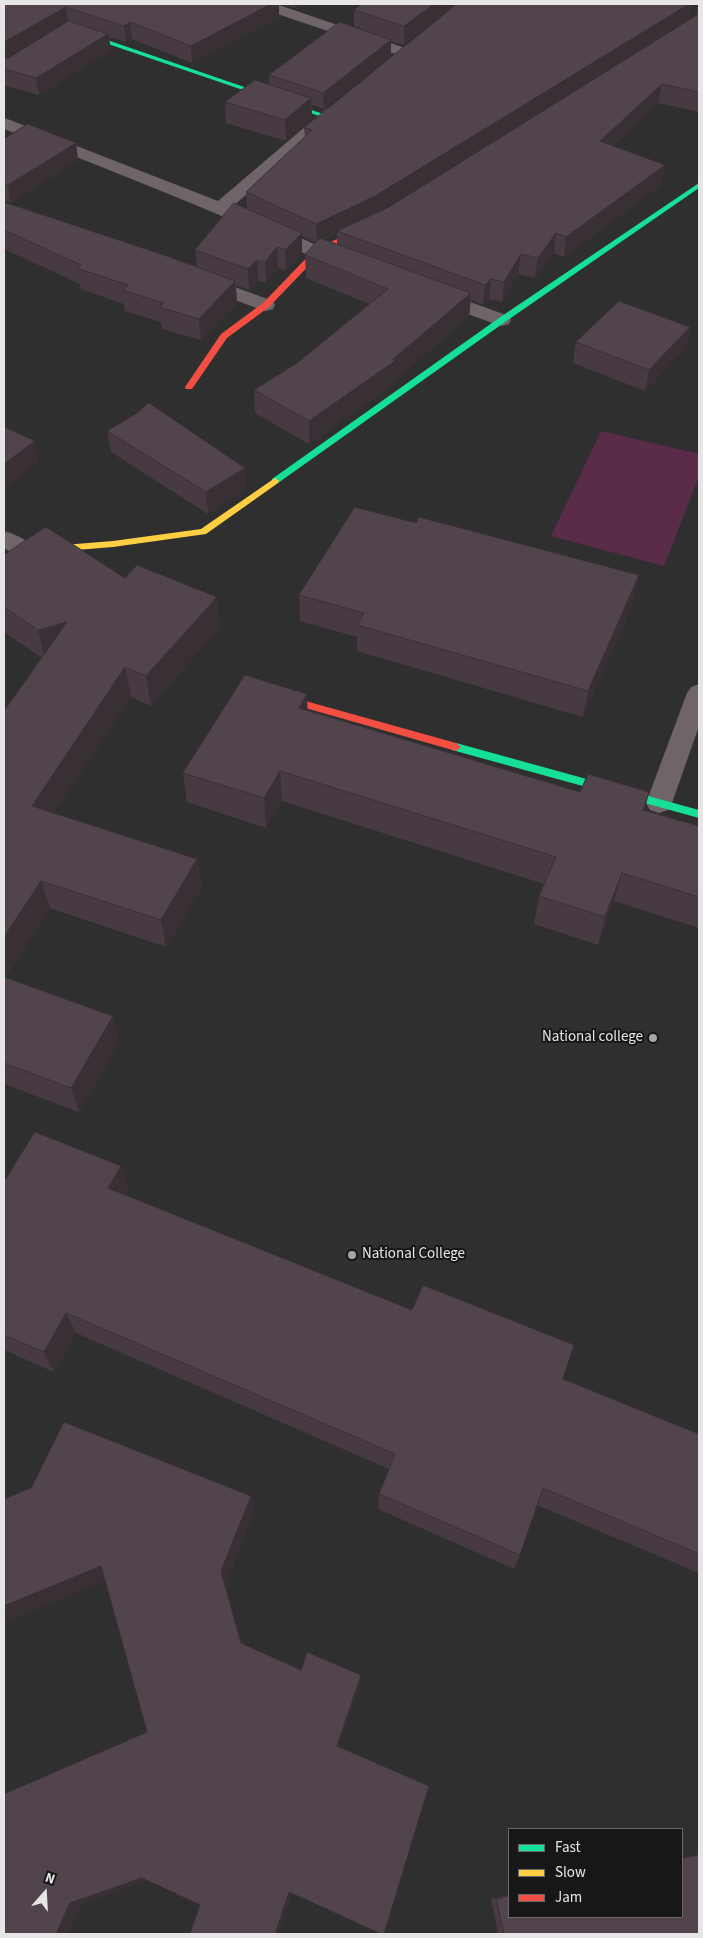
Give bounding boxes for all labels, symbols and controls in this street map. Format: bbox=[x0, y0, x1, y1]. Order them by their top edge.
place label: National college bbox=[542, 1029, 643, 1047]
marker: National college bbox=[647, 1032, 659, 1044]
place label: National College bbox=[362, 1246, 465, 1264]
marker: National College bbox=[346, 1249, 358, 1261]
legend bbox=[508, 1828, 683, 1918]
text: Fast bbox=[555, 1837, 581, 1858]
text: Slow bbox=[555, 1862, 586, 1883]
north arrow bbox=[20, 1868, 70, 1918]
text: N bbox=[42, 1868, 58, 1890]
text: Jam bbox=[555, 1887, 582, 1908]

